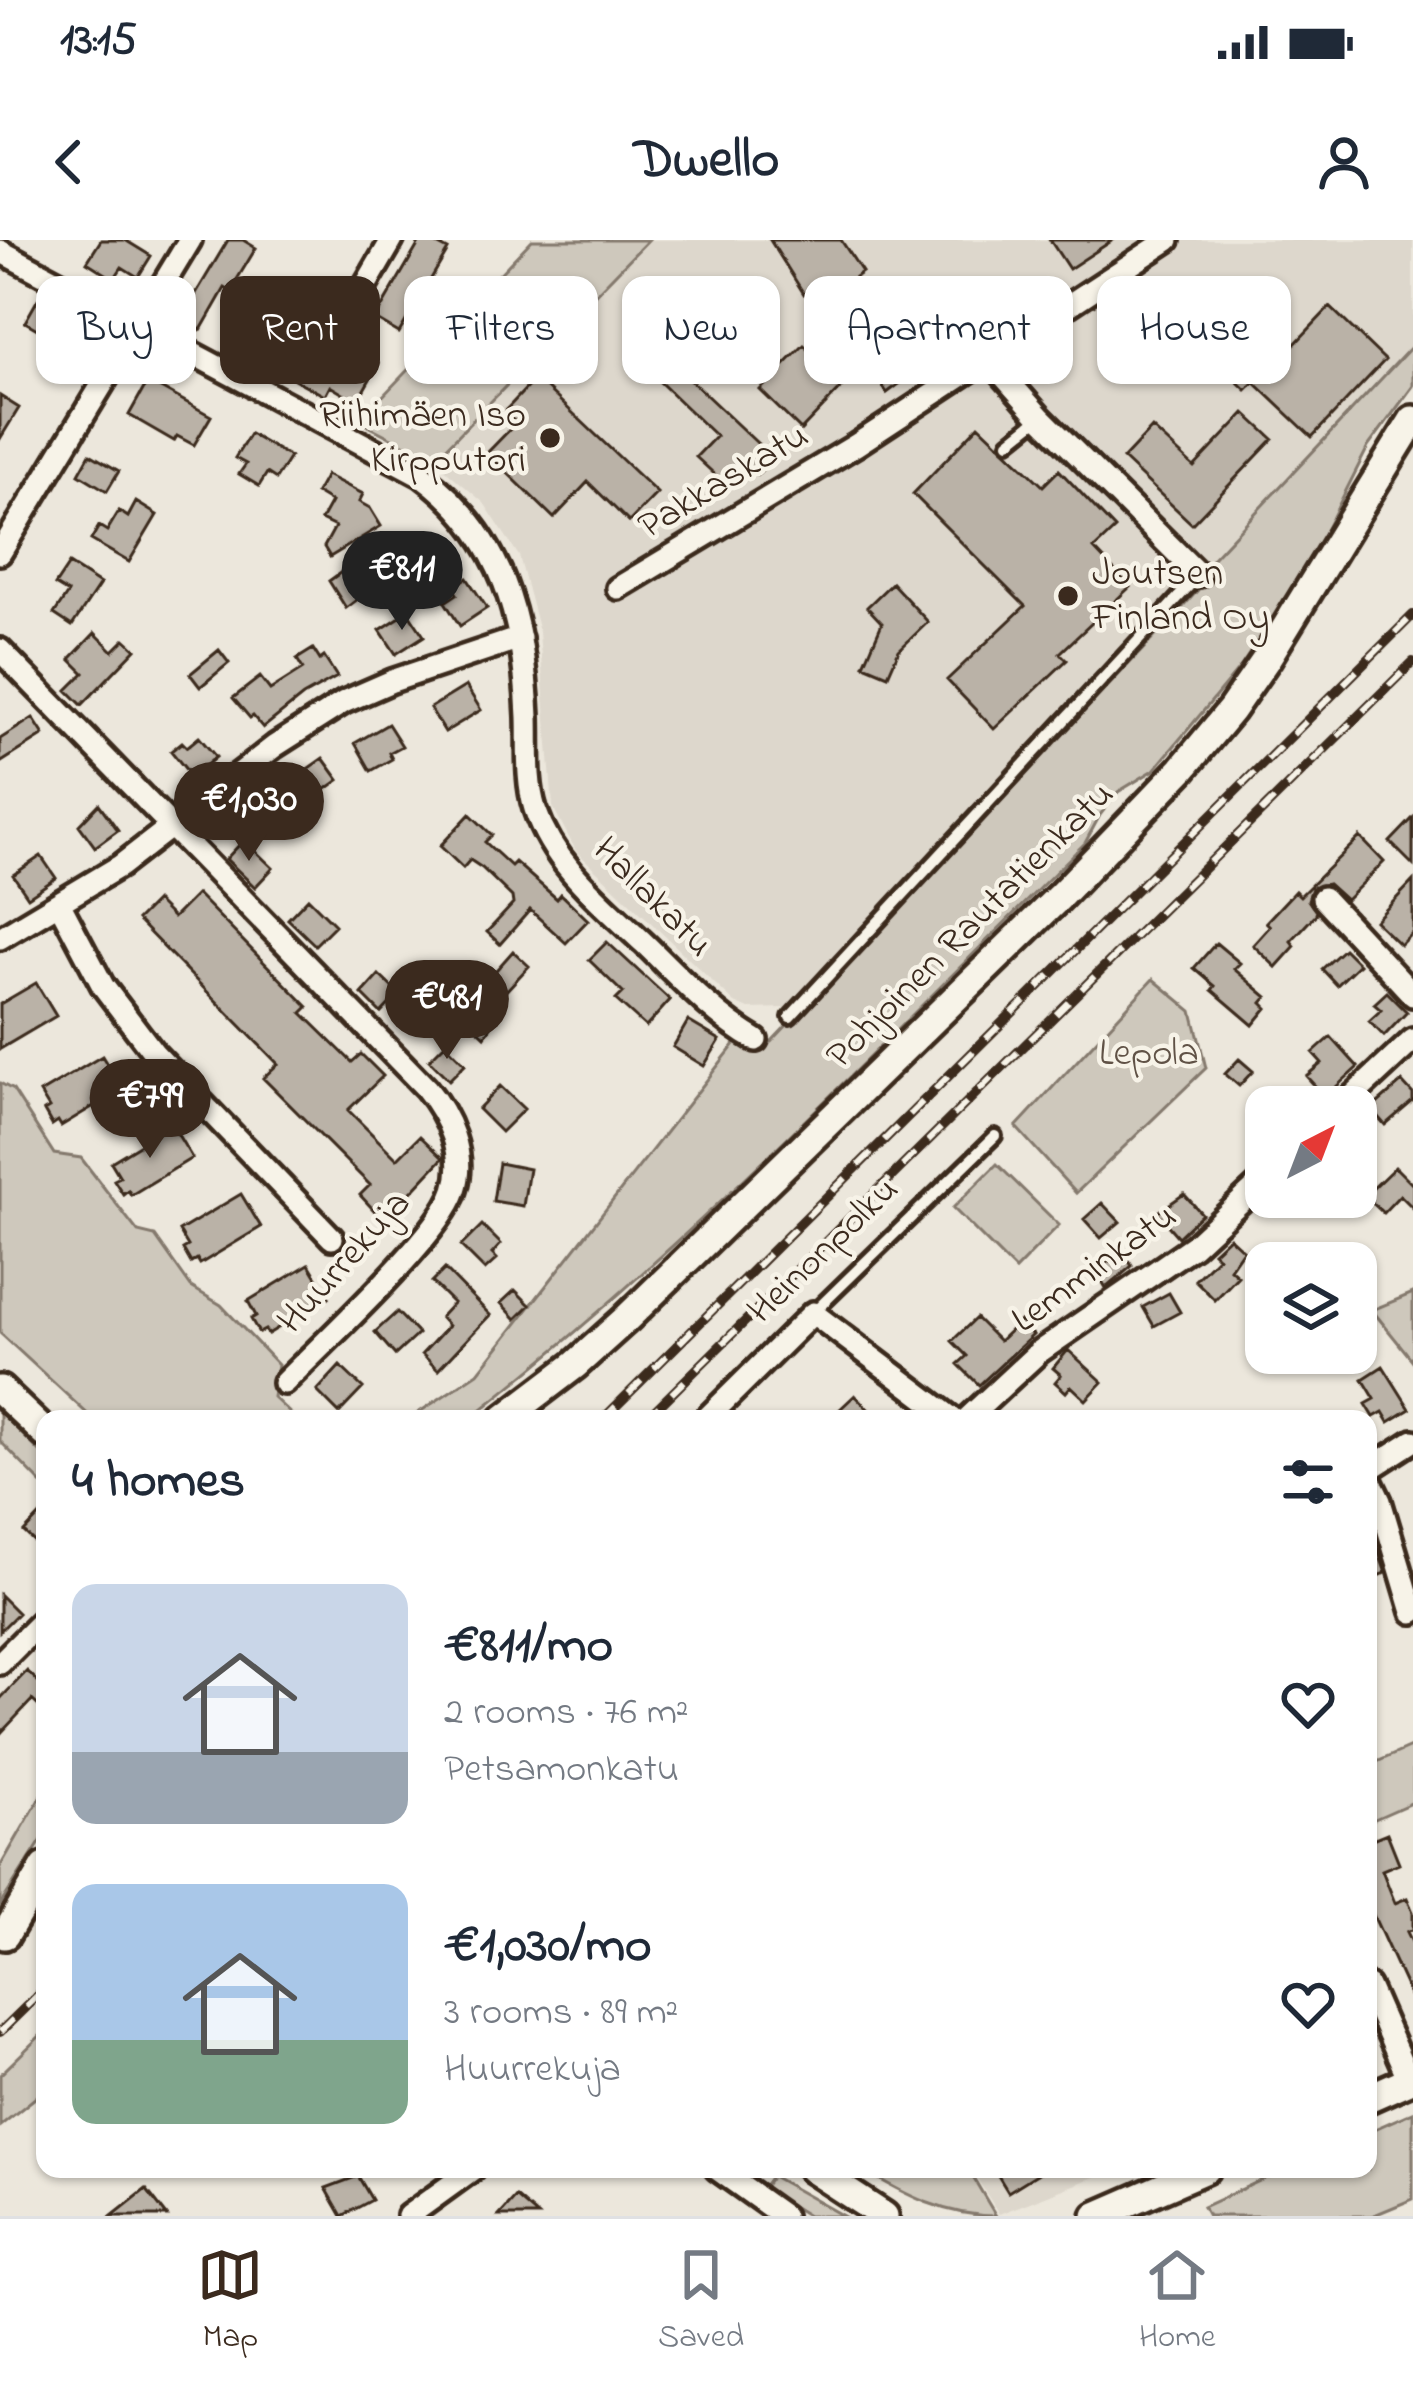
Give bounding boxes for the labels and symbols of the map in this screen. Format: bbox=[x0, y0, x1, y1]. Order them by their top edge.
place label: Riihimäen Iso Kirpputori bbox=[319, 388, 526, 490]
street label: Pakkaskatu bbox=[628, 409, 820, 555]
marker: Riihimäen Iso Kirpputori bbox=[537, 425, 563, 451]
pin: €811 bbox=[331, 531, 473, 633]
place label: Joutsen Finland Oy bbox=[1091, 546, 1269, 648]
marker: Joutsen Finland Oy bbox=[1055, 583, 1081, 609]
pin: €1,030 bbox=[151, 762, 347, 864]
street label: Pohjoinen Rautatienkatu bbox=[814, 769, 1128, 1083]
street label: Hallakatu bbox=[578, 824, 726, 972]
pin: €481 bbox=[376, 960, 518, 1062]
park label: Lepola bbox=[1099, 1026, 1199, 1083]
pin: €799 bbox=[79, 1059, 221, 1161]
north arrow bbox=[1245, 1086, 1377, 1218]
street label: Heinonpolku bbox=[735, 1164, 913, 1338]
street label: Huurrekuja bbox=[265, 1178, 425, 1348]
street label: Lemminkatu bbox=[1001, 1189, 1189, 1349]

